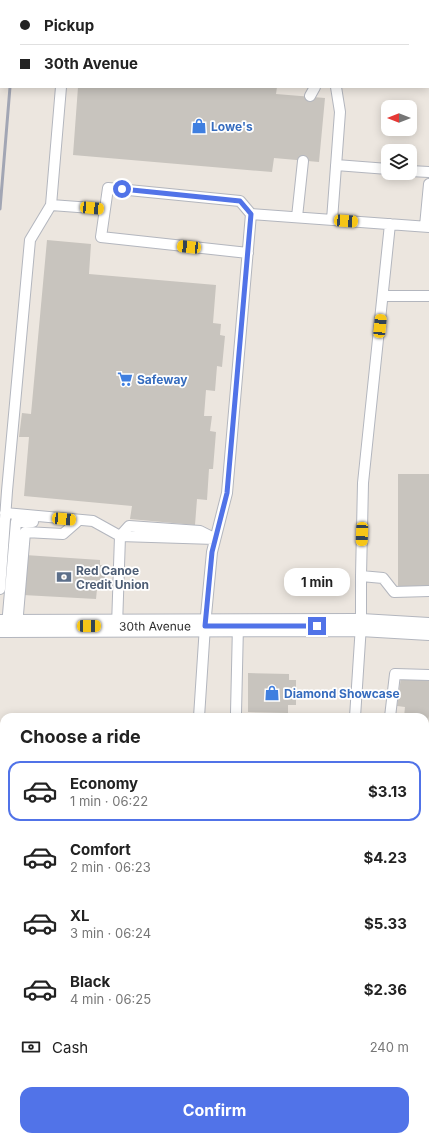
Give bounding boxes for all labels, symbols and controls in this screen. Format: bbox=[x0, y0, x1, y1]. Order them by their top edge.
text: Pickup bbox=[44, 16, 94, 35]
text: 30th Avenue bbox=[44, 54, 138, 73]
north arrow bbox=[381, 100, 417, 136]
map controls bbox=[381, 100, 417, 180]
shop icon: Lowe's bbox=[190, 117, 208, 135]
place label: Lowe's bbox=[211, 119, 253, 134]
button: layers bbox=[381, 144, 417, 180]
route start bbox=[113, 180, 131, 198]
car bbox=[80, 201, 104, 215]
car bbox=[334, 214, 358, 228]
car bbox=[176, 240, 202, 254]
car bbox=[373, 313, 387, 339]
supermarket icon: Safeway bbox=[116, 370, 134, 388]
place label: Safeway bbox=[137, 372, 188, 387]
car bbox=[52, 512, 76, 526]
car bbox=[356, 522, 368, 546]
place label: Red Canoe Credit Union bbox=[76, 563, 149, 592]
bank icon: Red Canoe Credit Union bbox=[55, 568, 73, 586]
callout: 1 min bbox=[284, 568, 350, 596]
text: 1 min bbox=[301, 574, 333, 590]
route end bbox=[308, 617, 326, 635]
street label: 30th Avenue bbox=[119, 618, 191, 633]
car bbox=[77, 620, 101, 632]
shop icon: Diamond Showcase bbox=[263, 684, 281, 702]
place label: Diamond Showcase bbox=[284, 686, 400, 701]
text: Choose a ride bbox=[20, 726, 141, 747]
icon: car bbox=[22, 773, 58, 809]
text: Economy bbox=[70, 774, 138, 793]
text: $3.13 bbox=[368, 782, 407, 801]
text: 1 min · 06:22 bbox=[70, 793, 148, 809]
icon: car bbox=[22, 839, 58, 875]
text: Comfort bbox=[70, 840, 131, 859]
text: $4.23 bbox=[363, 848, 407, 867]
text: 2 min · 06:23 bbox=[70, 859, 151, 875]
icon: car bbox=[22, 905, 58, 941]
text: XL bbox=[70, 906, 90, 925]
text: $5.33 bbox=[364, 914, 407, 933]
text: 3 min · 06:24 bbox=[70, 925, 151, 941]
icon: car bbox=[22, 971, 58, 1007]
text: Black bbox=[70, 972, 110, 991]
text: $2.36 bbox=[364, 980, 407, 999]
text: 4 min · 06:25 bbox=[70, 991, 151, 1007]
icon: cash bbox=[20, 1036, 42, 1058]
text: Cash bbox=[52, 1038, 88, 1057]
text: 240 m bbox=[370, 1039, 409, 1055]
button: Confirm bbox=[20, 1087, 409, 1133]

